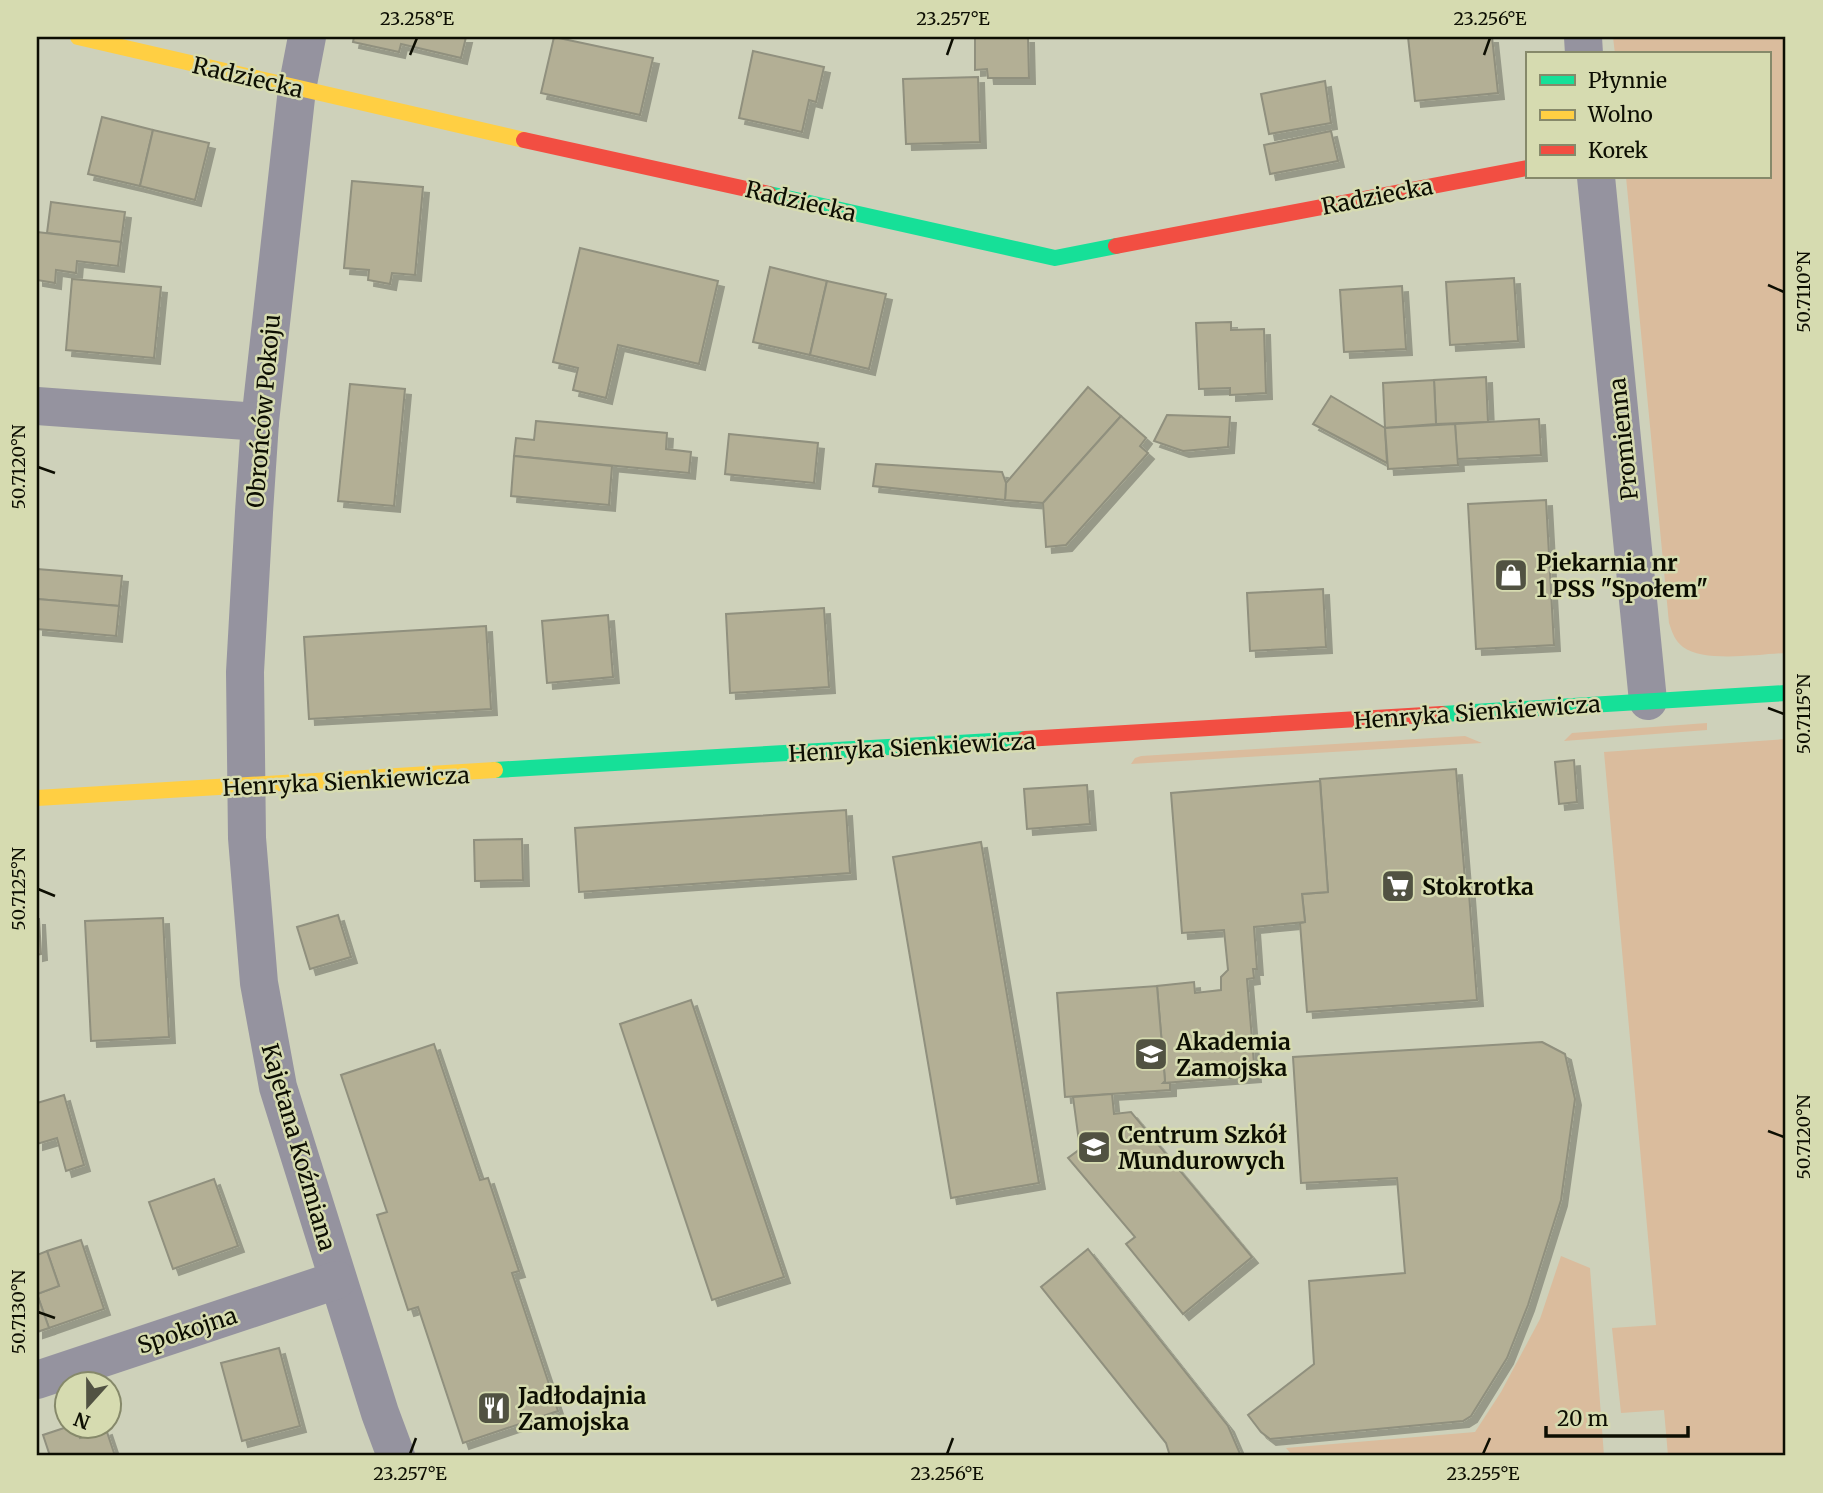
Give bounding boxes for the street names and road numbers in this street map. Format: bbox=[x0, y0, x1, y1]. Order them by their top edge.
street label: Radziecka bbox=[190, 50, 306, 104]
street label: Radziecka bbox=[1319, 171, 1435, 221]
street label: Radziecka bbox=[743, 174, 859, 228]
street label: Obrońców Pokoju bbox=[240, 313, 286, 509]
street label: Promienna bbox=[1602, 376, 1644, 502]
street label: Henryka Sienkiewicza bbox=[1353, 689, 1601, 735]
street label: Henryka Sienkiewicza bbox=[788, 726, 1036, 768]
street label: Henryka Sienkiewicza bbox=[222, 760, 470, 802]
street label: Kajetana Koźmiana bbox=[256, 1040, 342, 1254]
street label: Spokojna bbox=[134, 1300, 240, 1360]

